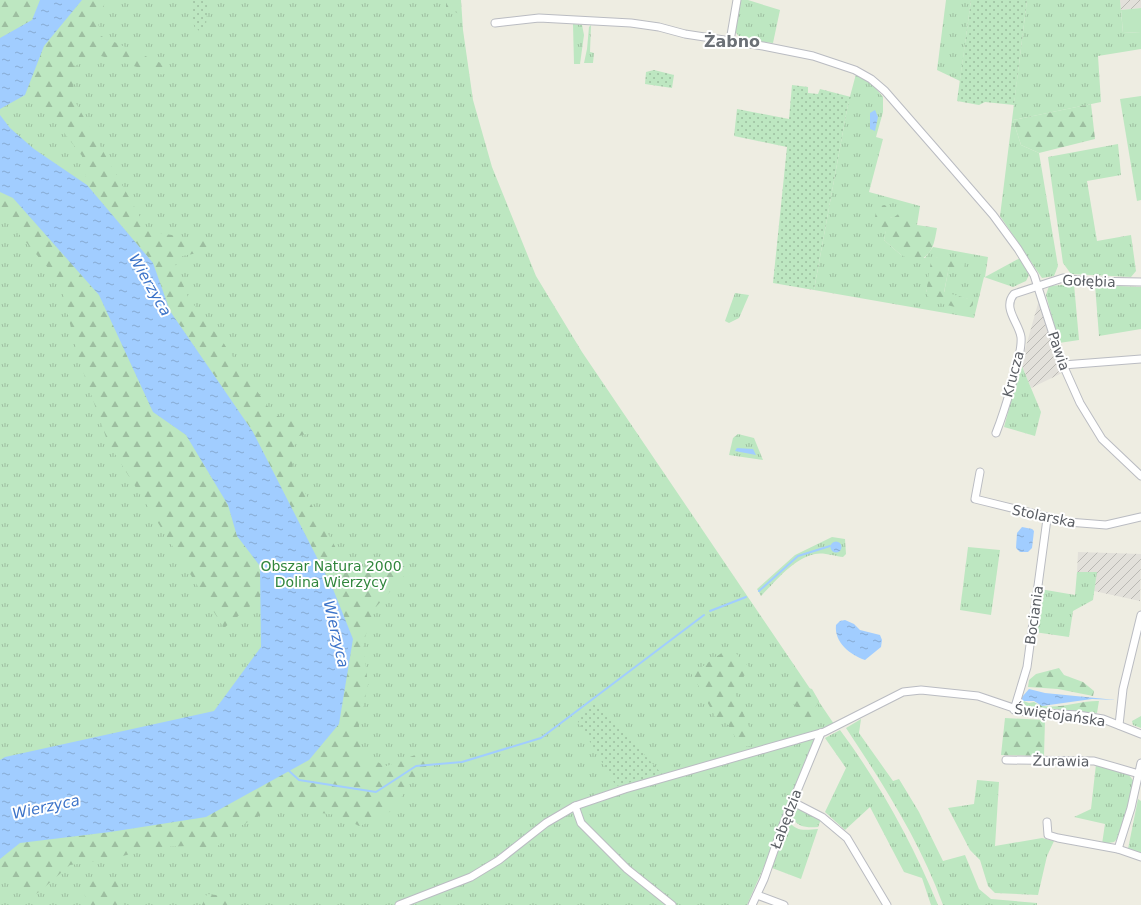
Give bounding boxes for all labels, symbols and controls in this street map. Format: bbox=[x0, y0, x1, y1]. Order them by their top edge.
district label: Żabno bbox=[704, 32, 760, 51]
water label: Wierzyca bbox=[125, 251, 175, 319]
street label: Gołębia bbox=[1062, 272, 1116, 290]
street label: Pawia bbox=[1045, 329, 1073, 373]
street label: Krucza bbox=[999, 349, 1027, 399]
street label: Stolarska bbox=[1011, 501, 1077, 531]
park label: Obszar Natura 2000 Dolina Wierzycy bbox=[260, 558, 402, 590]
street label: Bociania bbox=[1022, 584, 1046, 646]
water label: Wierzyca bbox=[320, 599, 352, 669]
street label: Świętojańska bbox=[1013, 700, 1107, 729]
street label: Żurawia bbox=[1033, 752, 1090, 769]
street label: Łabędzia bbox=[767, 787, 805, 852]
water label: Wierzyca bbox=[11, 791, 81, 823]

